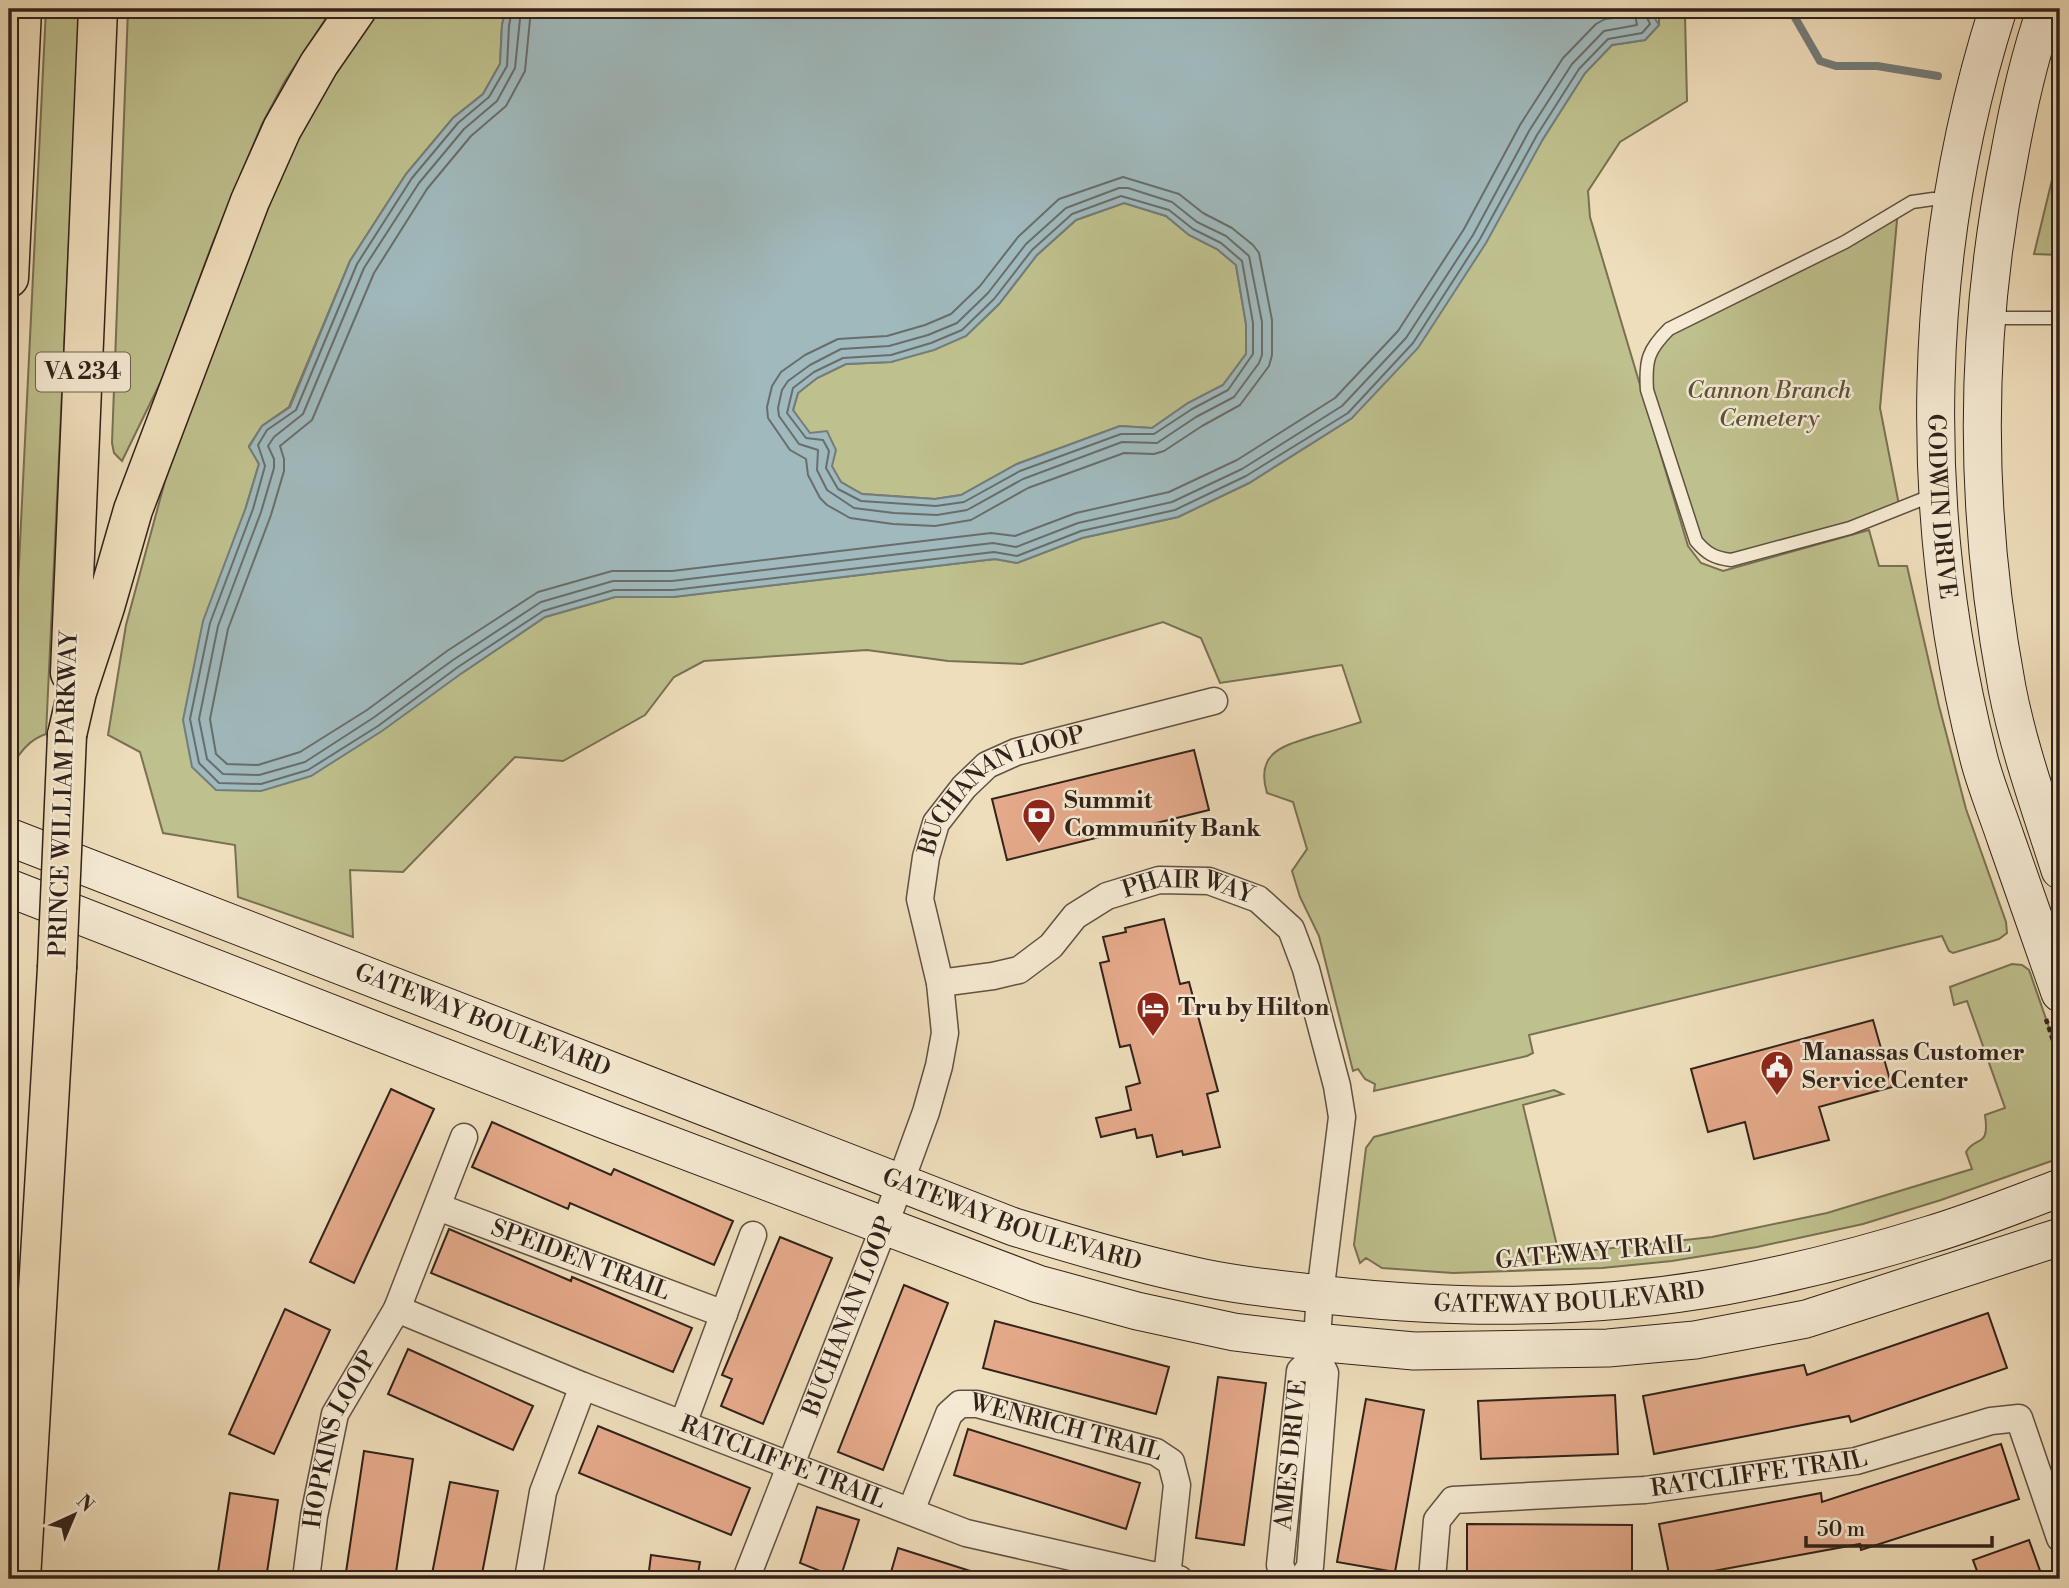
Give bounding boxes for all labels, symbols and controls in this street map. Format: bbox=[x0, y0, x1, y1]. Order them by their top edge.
road number: VA 234 bbox=[36, 352, 130, 392]
park label: Cannon Branch Cemetery bbox=[1687, 376, 1852, 434]
street label: GODWIN DRIVE bbox=[1921, 414, 1963, 601]
street label: PRINCE WILLIAM PARKWAY bbox=[43, 629, 85, 958]
street label: BUCHANAN LOOP bbox=[912, 720, 1088, 859]
place label: Summit Community Bank bbox=[1064, 786, 1262, 844]
bank icon: Summit Community Bank bbox=[1020, 796, 1058, 845]
street label: PHAIR WAY bbox=[1119, 865, 1259, 911]
street label: GATEWAY BOULEVARD bbox=[350, 958, 615, 1084]
hotel icon: Tru by Hilton bbox=[1134, 989, 1172, 1038]
place label: Tru by Hilton bbox=[1178, 993, 1329, 1023]
place label: Manassas Customer Service Center bbox=[1802, 1038, 2025, 1096]
public building icon: Manassas Customer Service Center bbox=[1758, 1048, 1796, 1097]
street label: GATEWAY BOULEVARD bbox=[878, 1162, 1145, 1278]
street label: BUCHANAN LOOP bbox=[796, 1212, 902, 1422]
street label: SPEIDEN TRAIL bbox=[487, 1213, 674, 1307]
street label: GATEWAY TRAIL bbox=[1494, 1230, 1692, 1276]
street label: GATEWAY BOULEVARD bbox=[1433, 1275, 1707, 1320]
street label: HOPKINS LOOP bbox=[298, 1345, 384, 1530]
street label: AMES DRIVE bbox=[1269, 1378, 1314, 1533]
street label: WENRICH TRAIL bbox=[966, 1387, 1165, 1468]
street label: RATCLIFFE TRAIL bbox=[675, 1409, 890, 1516]
street label: RATCLIFFE TRAIL bbox=[1649, 1443, 1871, 1504]
north arrow bbox=[38, 1480, 108, 1550]
text: N bbox=[71, 1490, 99, 1517]
scale bar bbox=[1806, 1504, 1992, 1548]
text: 50 m bbox=[1817, 1517, 1865, 1543]

